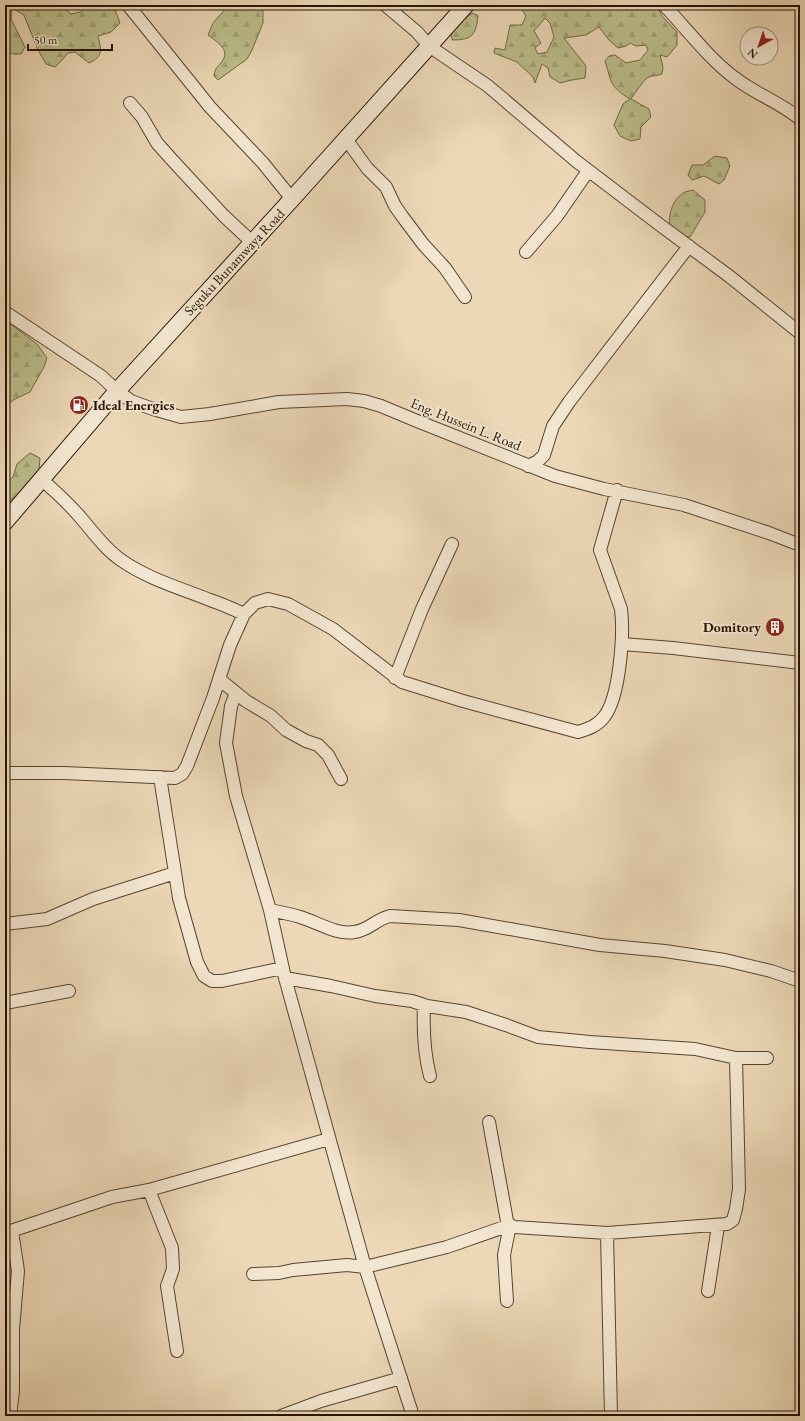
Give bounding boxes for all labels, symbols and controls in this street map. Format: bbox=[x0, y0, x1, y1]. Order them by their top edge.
scale bar bbox=[28, 26, 112, 52]
north arrow bbox=[739, 26, 779, 66]
text: 50 m bbox=[34, 32, 58, 48]
text: N bbox=[745, 45, 760, 62]
street label: Seguku Bunamwaya Road bbox=[180, 204, 289, 319]
fuel station icon: Ideal Energies bbox=[68, 394, 90, 416]
street label: Eng. Hussein L. Road bbox=[408, 394, 525, 455]
place label: Ideal Energies bbox=[93, 396, 175, 414]
building icon: Domitory bbox=[764, 616, 786, 638]
place label: Domitory bbox=[703, 618, 761, 636]

